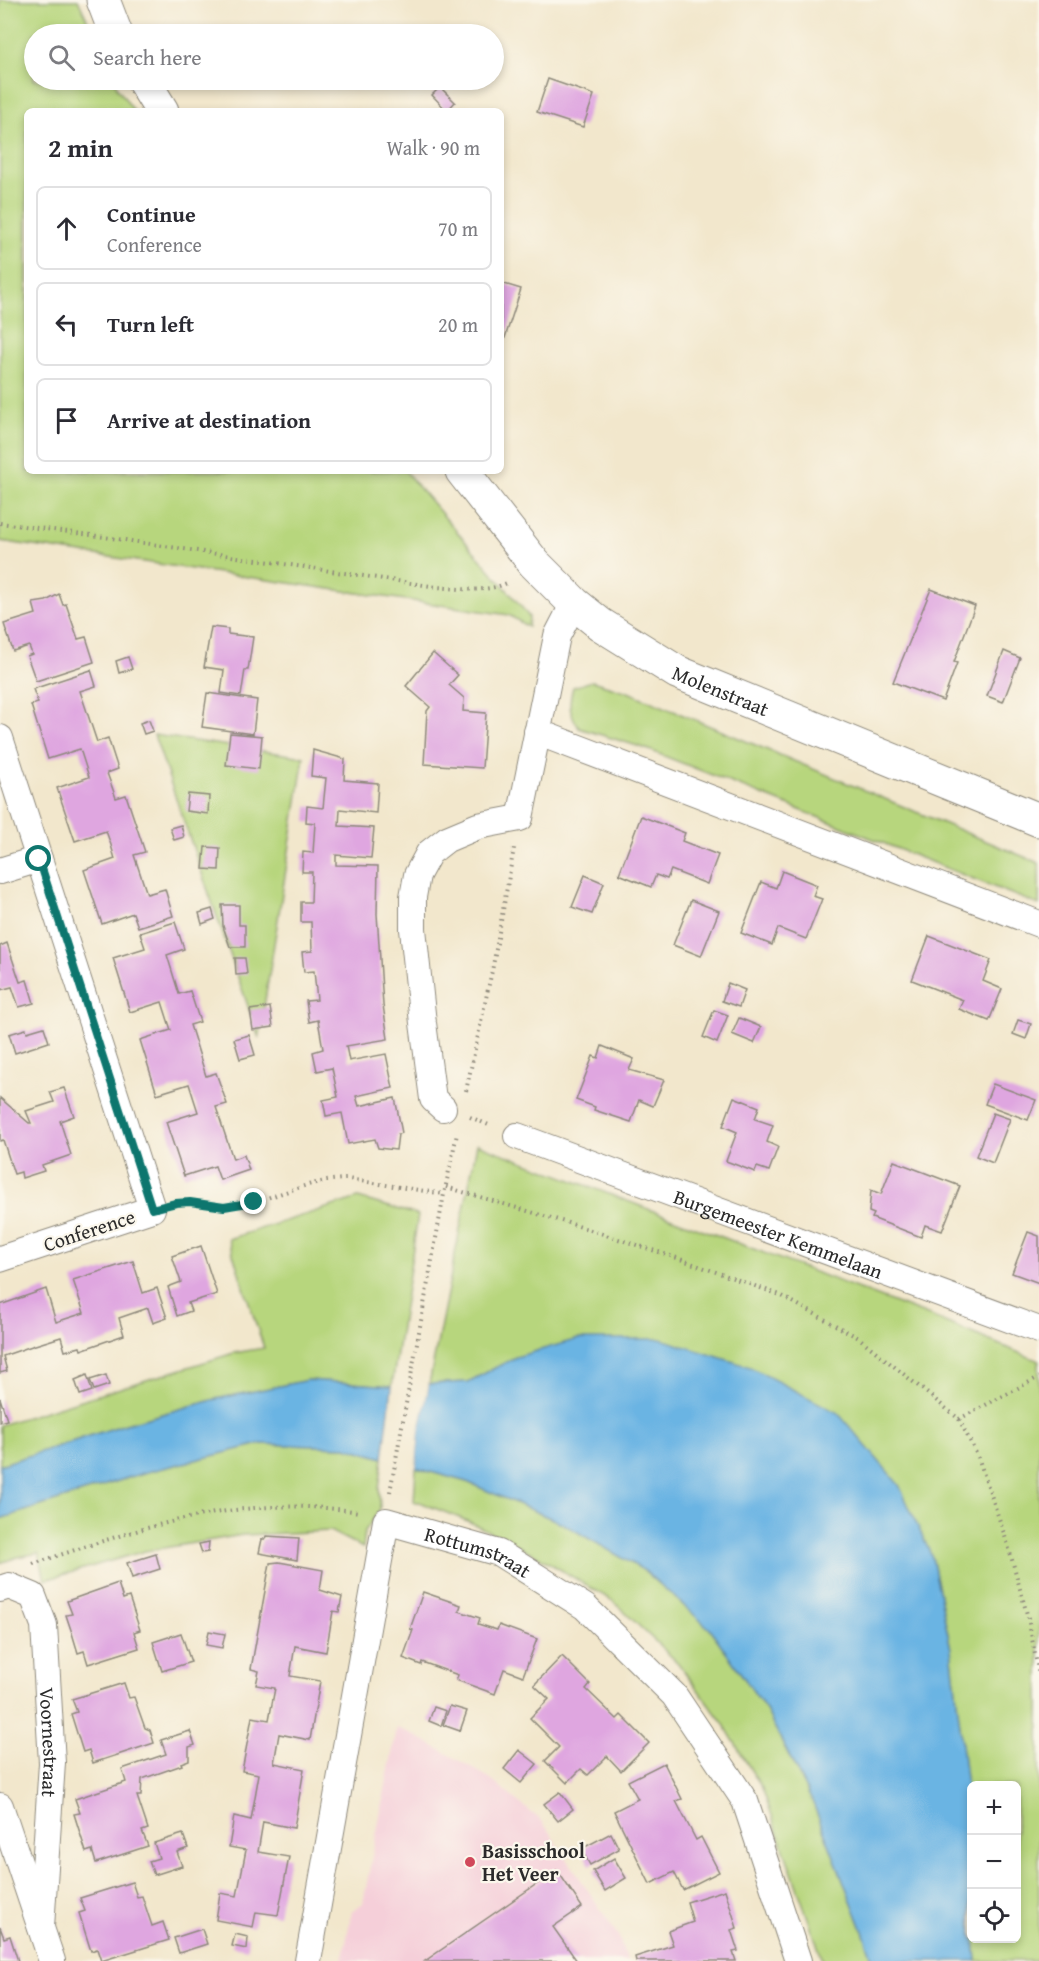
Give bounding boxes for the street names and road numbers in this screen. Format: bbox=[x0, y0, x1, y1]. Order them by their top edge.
street label: Molenstraat bbox=[668, 657, 774, 723]
street label: Burgemeester Kemmelaan bbox=[670, 1181, 887, 1285]
street label: Conference bbox=[39, 1202, 139, 1258]
street label: Rottumstraat bbox=[422, 1518, 537, 1584]
street label: Voornestraat bbox=[33, 1686, 66, 1798]

